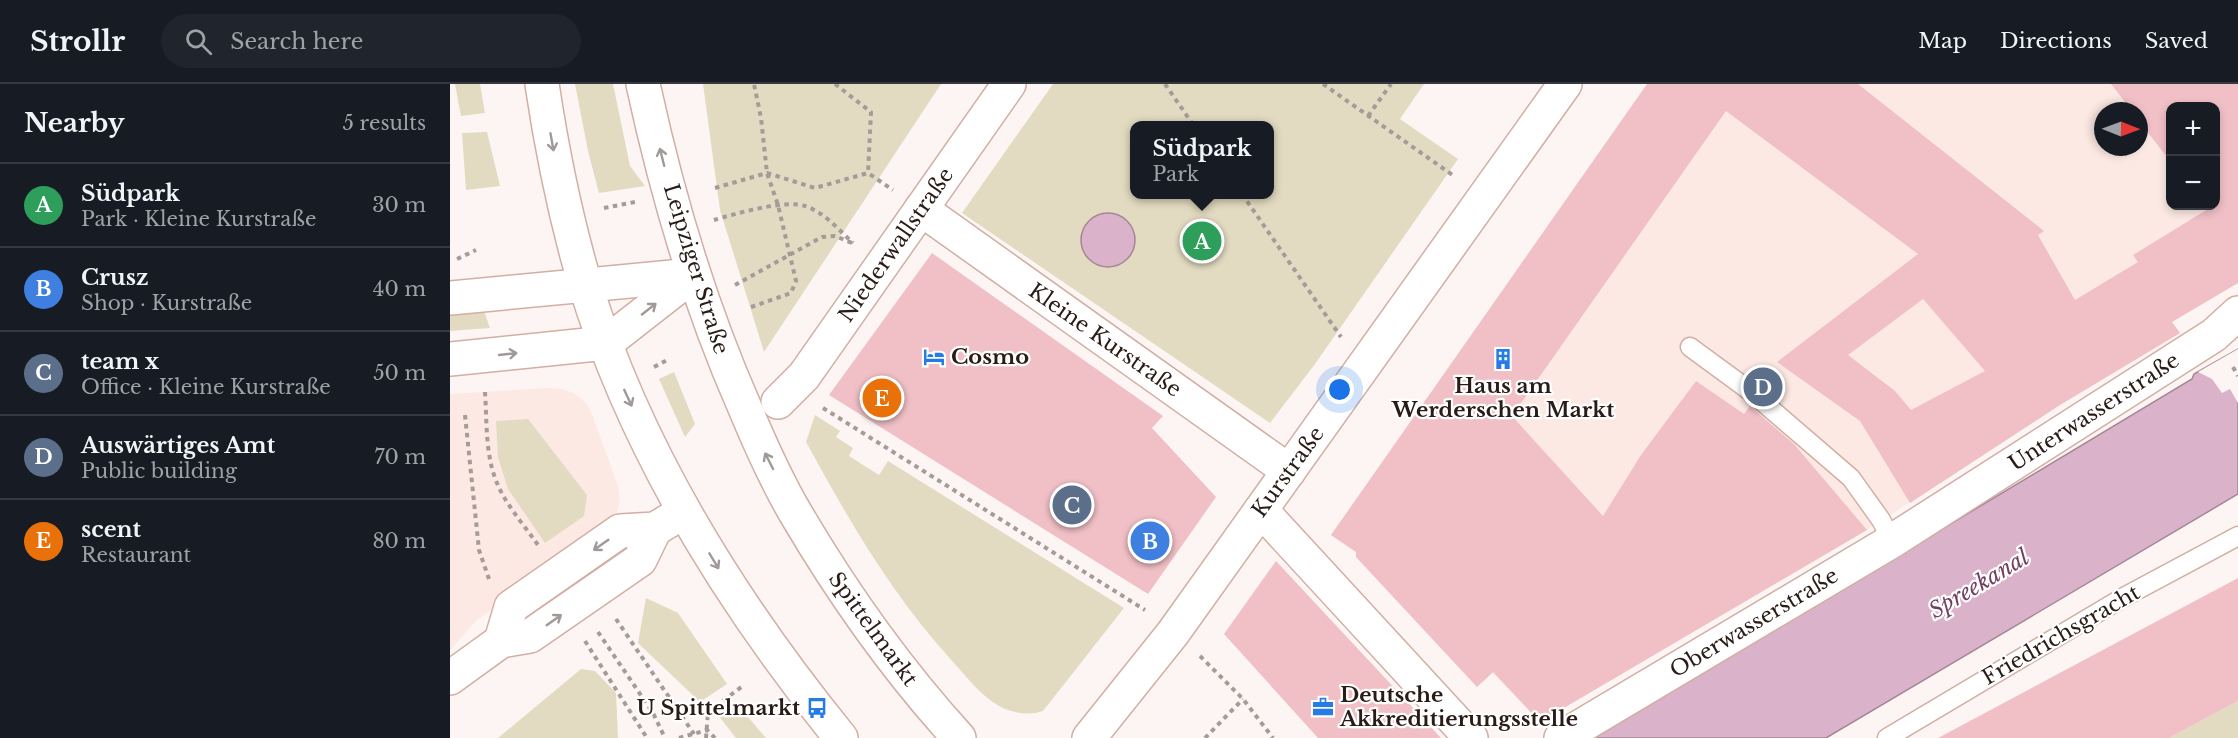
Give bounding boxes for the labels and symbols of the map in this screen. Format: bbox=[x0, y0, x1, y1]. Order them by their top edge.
north arrow bbox=[2094, 102, 2148, 156]
one-way arrow bbox=[547, 131, 558, 151]
one-way arrow bbox=[655, 148, 667, 167]
street label: Niederwallstraße bbox=[833, 163, 959, 327]
street label: Leipziger Straße bbox=[658, 181, 734, 357]
pin: A bbox=[1182, 218, 1221, 264]
street label: Kleine Kurstraße bbox=[1024, 278, 1186, 402]
one-way arrow bbox=[641, 302, 657, 315]
place label: Cosmo bbox=[951, 344, 1029, 370]
hotel icon: Cosmo bbox=[922, 345, 946, 369]
building icon: Haus am Werderschen Markt bbox=[1491, 347, 1515, 371]
street label: Unterwasserstraße bbox=[2004, 347, 2184, 477]
one-way arrow bbox=[498, 348, 518, 359]
pin: D bbox=[1744, 364, 1782, 410]
place label: Haus am Werderschen Markt bbox=[1391, 373, 1614, 423]
your location bbox=[1325, 375, 1354, 404]
pin: E bbox=[862, 376, 902, 420]
one-way arrow bbox=[622, 388, 634, 406]
street label: Kurstraße bbox=[1246, 422, 1330, 522]
one-way arrow bbox=[762, 453, 774, 471]
pin: C bbox=[1052, 482, 1092, 528]
pin: B bbox=[1130, 518, 1170, 564]
one-way arrow bbox=[593, 539, 609, 551]
water label: Spreekanal bbox=[1924, 544, 2034, 624]
one-way arrow bbox=[708, 552, 720, 569]
street label: Oberwasserstraße bbox=[1665, 563, 1843, 683]
street label: Spittelmarkt bbox=[823, 567, 923, 691]
street label: Friedrichsgracht bbox=[1978, 579, 2144, 691]
one-way arrow bbox=[545, 614, 562, 626]
place label: Deutsche Akkreditierungsstelle bbox=[1339, 682, 1578, 732]
place label: U Spittelmarkt bbox=[636, 695, 800, 721]
office icon: Deutsche Akkreditierungsstelle bbox=[1311, 695, 1335, 719]
bus stop icon: U Spittelmarkt bbox=[805, 696, 829, 720]

